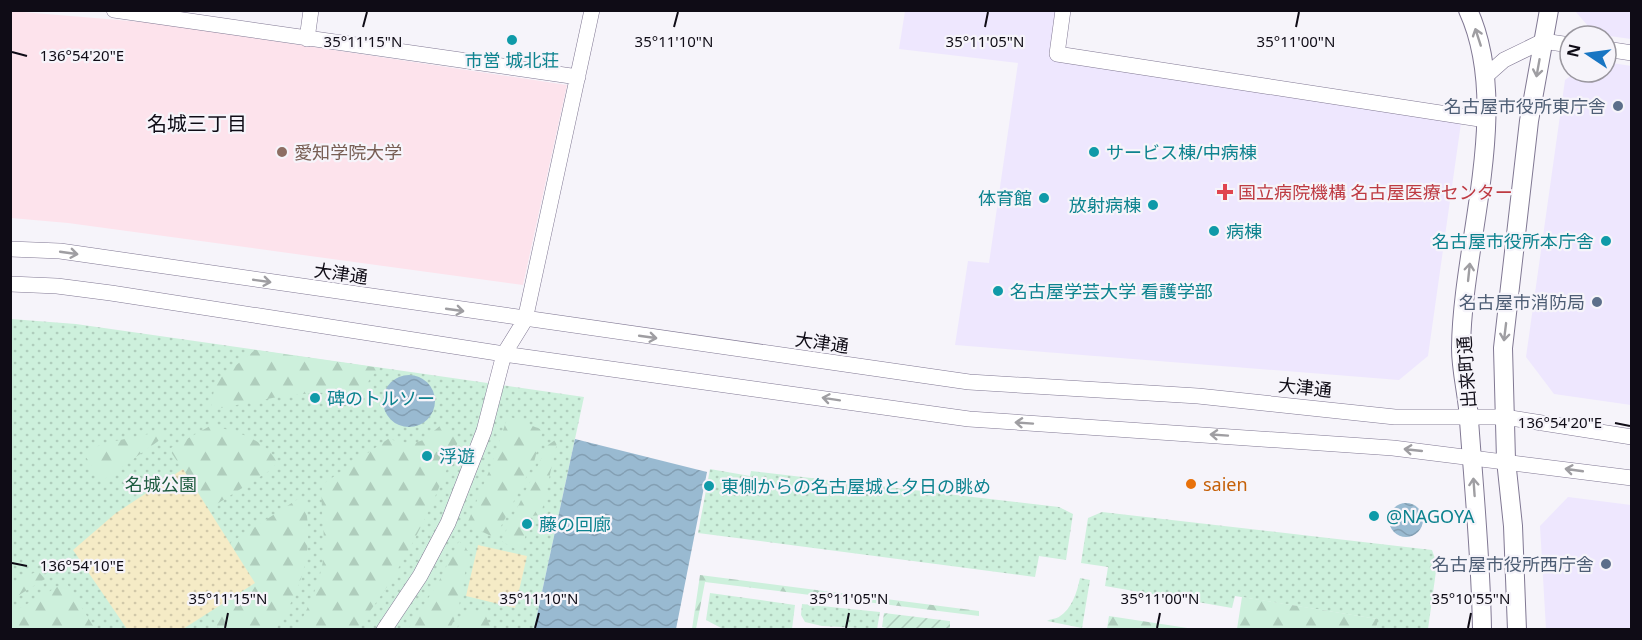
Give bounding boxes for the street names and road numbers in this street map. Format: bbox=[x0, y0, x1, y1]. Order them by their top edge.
street label: 大津通 bbox=[313, 257, 369, 289]
street label: 大津通 bbox=[794, 326, 850, 358]
street label: 出来町通 bbox=[1452, 335, 1480, 409]
street label: 大津通 bbox=[1277, 372, 1333, 402]

